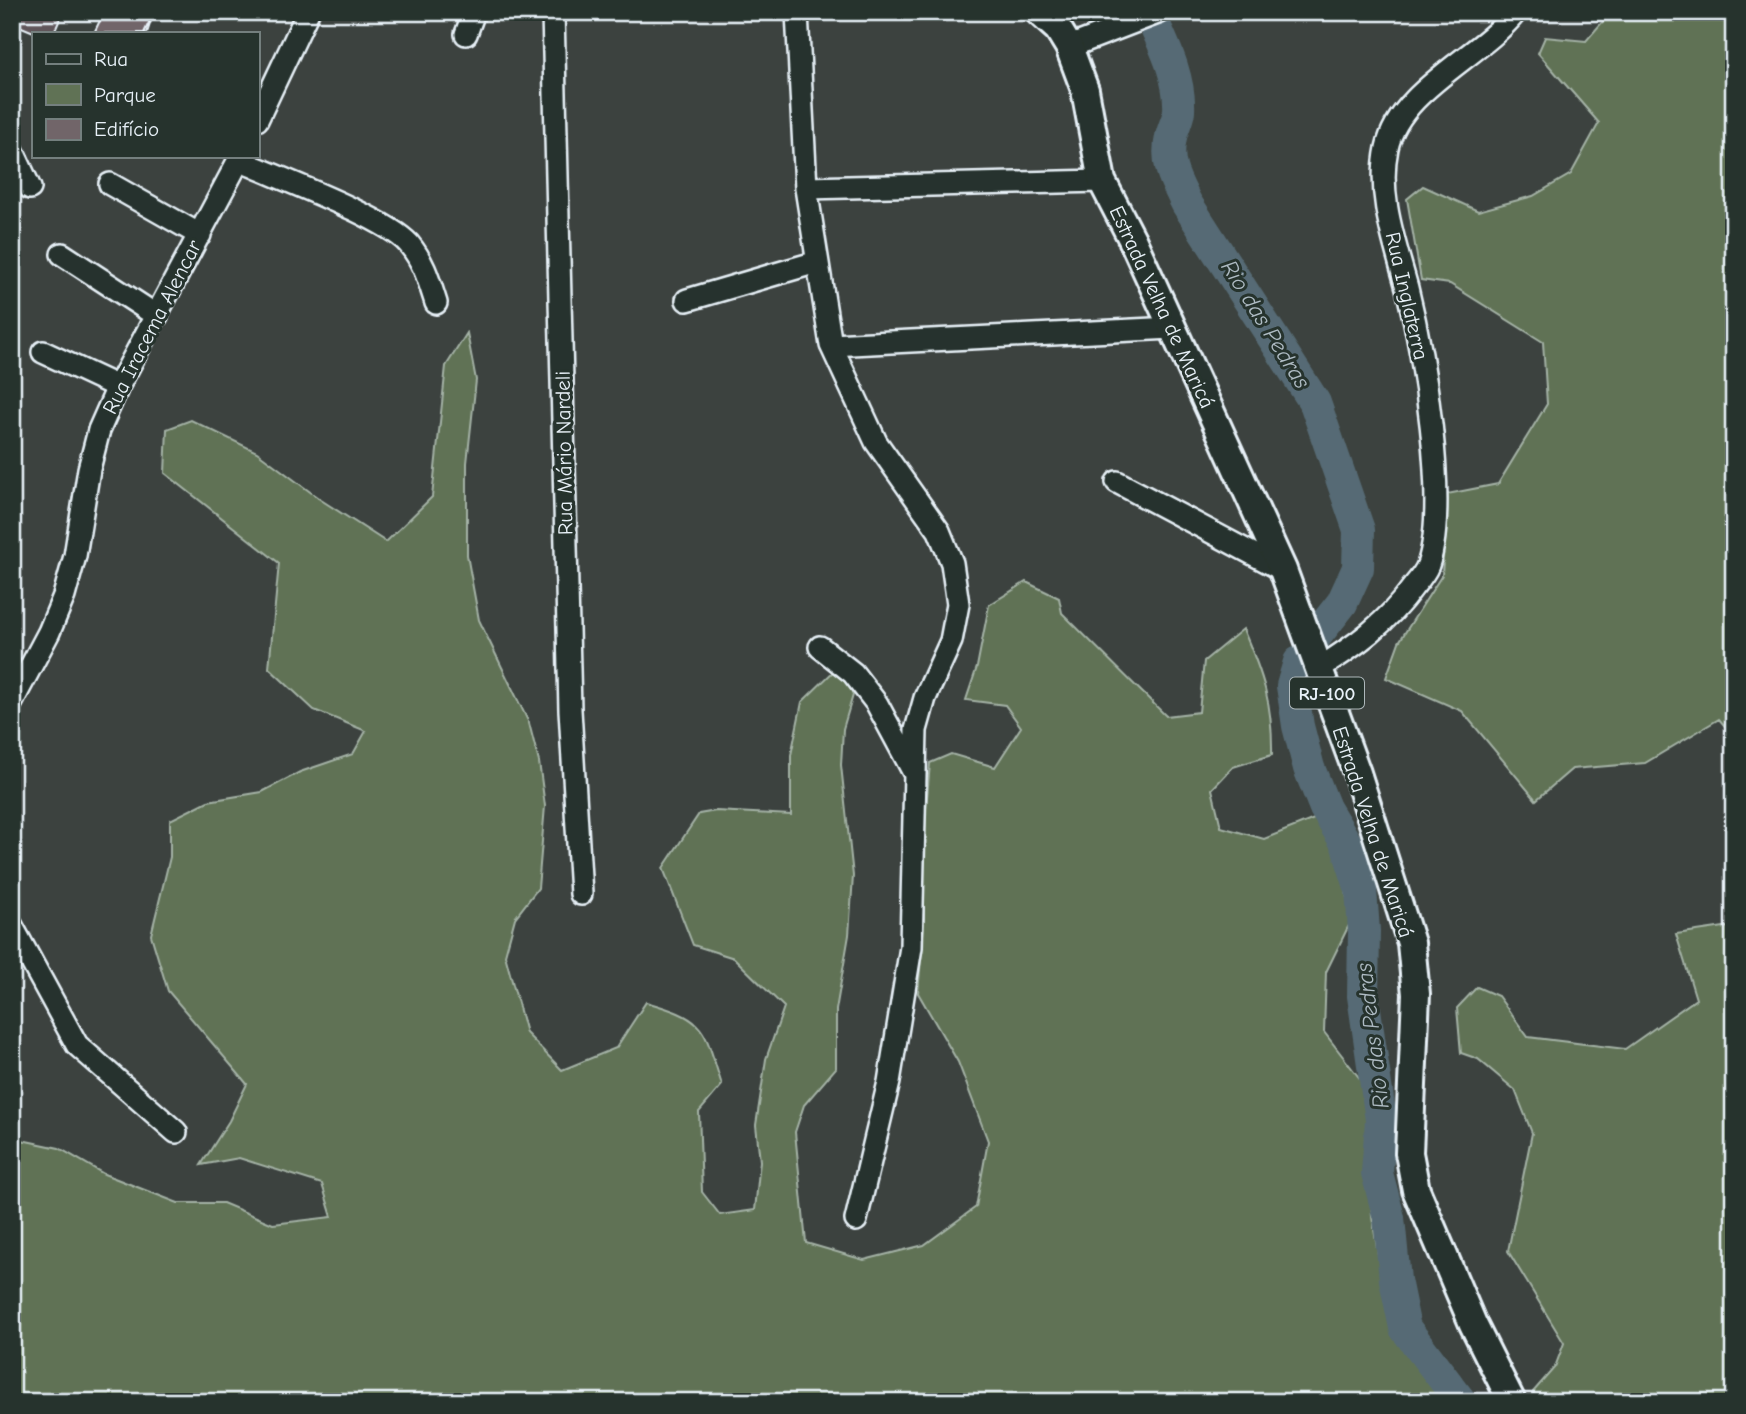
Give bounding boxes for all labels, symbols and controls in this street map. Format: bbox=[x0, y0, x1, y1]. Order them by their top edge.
legend bbox=[32, 32, 259, 158]
text: Rua bbox=[94, 47, 128, 71]
text: Parque bbox=[94, 83, 156, 107]
text: Edifício bbox=[94, 117, 159, 141]
street label: Estrada Velha de Maricá bbox=[1105, 202, 1219, 412]
street label: Rua Inglaterra bbox=[1381, 230, 1433, 362]
street label: Rua Iracema Alencar bbox=[98, 235, 207, 418]
water label: Rio das Pedras bbox=[1215, 255, 1316, 394]
street label: Rua Mário Nardeli bbox=[551, 371, 577, 535]
road number: RJ-100 bbox=[1290, 678, 1364, 708]
street label: Estrada Velha de Maricá bbox=[1328, 723, 1418, 941]
water label: Rio das Pedras bbox=[1350, 961, 1395, 1110]

